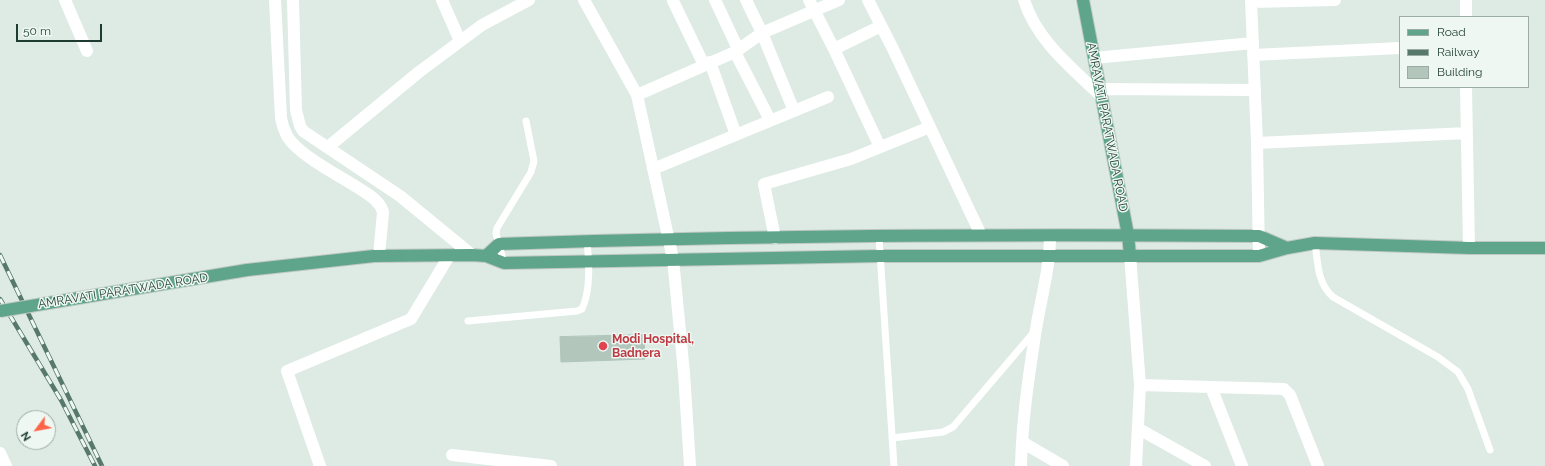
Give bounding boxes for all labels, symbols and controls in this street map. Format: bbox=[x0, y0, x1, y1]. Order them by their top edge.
scale bar bbox=[18, 16, 104, 42]
legend bbox=[1399, 16, 1529, 88]
text: 50 m bbox=[23, 24, 51, 38]
text: Road bbox=[1437, 25, 1466, 39]
street label: AMRAVATI PARATWADA ROAD bbox=[1084, 41, 1130, 213]
text: Railway bbox=[1437, 45, 1479, 59]
text: Building bbox=[1437, 65, 1483, 79]
street label: AMRAVATI PARATWADA ROAD bbox=[37, 270, 209, 312]
place label: Modi Hospital, Badnera bbox=[612, 332, 694, 360]
marker: Modi Hospital, Badnera bbox=[597, 340, 609, 352]
north arrow bbox=[16, 410, 56, 450]
text: N bbox=[19, 429, 34, 443]

